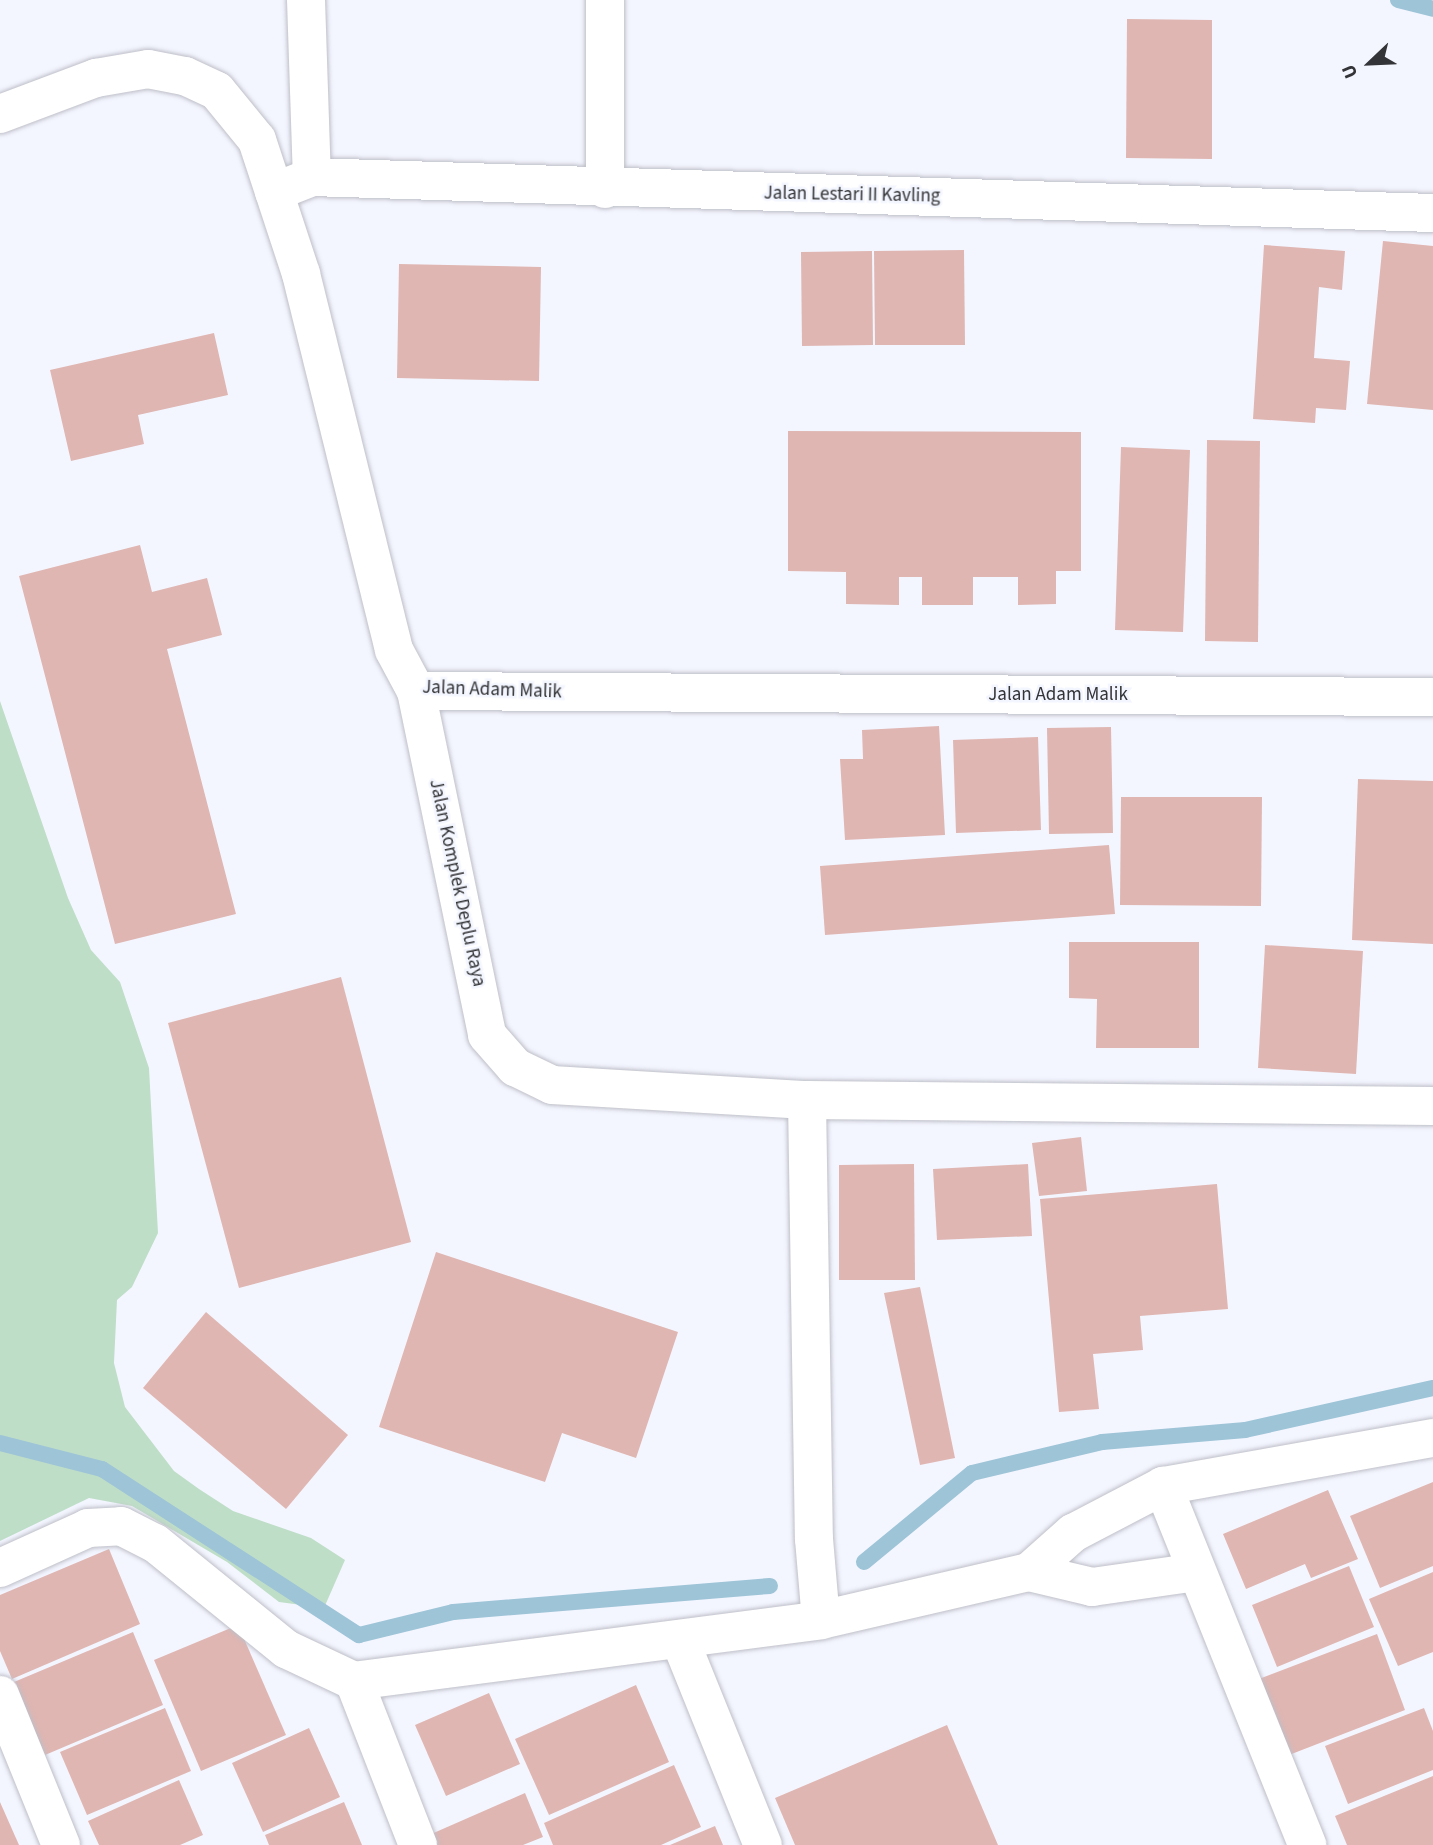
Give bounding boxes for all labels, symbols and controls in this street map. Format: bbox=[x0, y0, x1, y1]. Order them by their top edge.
north arrow bbox=[1335, 28, 1405, 98]
text: U bbox=[1335, 60, 1365, 83]
street label: Jalan Lestari II Kavling bbox=[763, 182, 941, 208]
street label: Jalan Adam Malik bbox=[422, 676, 562, 704]
street label: Jalan Adam Malik bbox=[988, 684, 1128, 706]
street label: Jalan Komplek Deplu Raya bbox=[424, 777, 490, 989]

